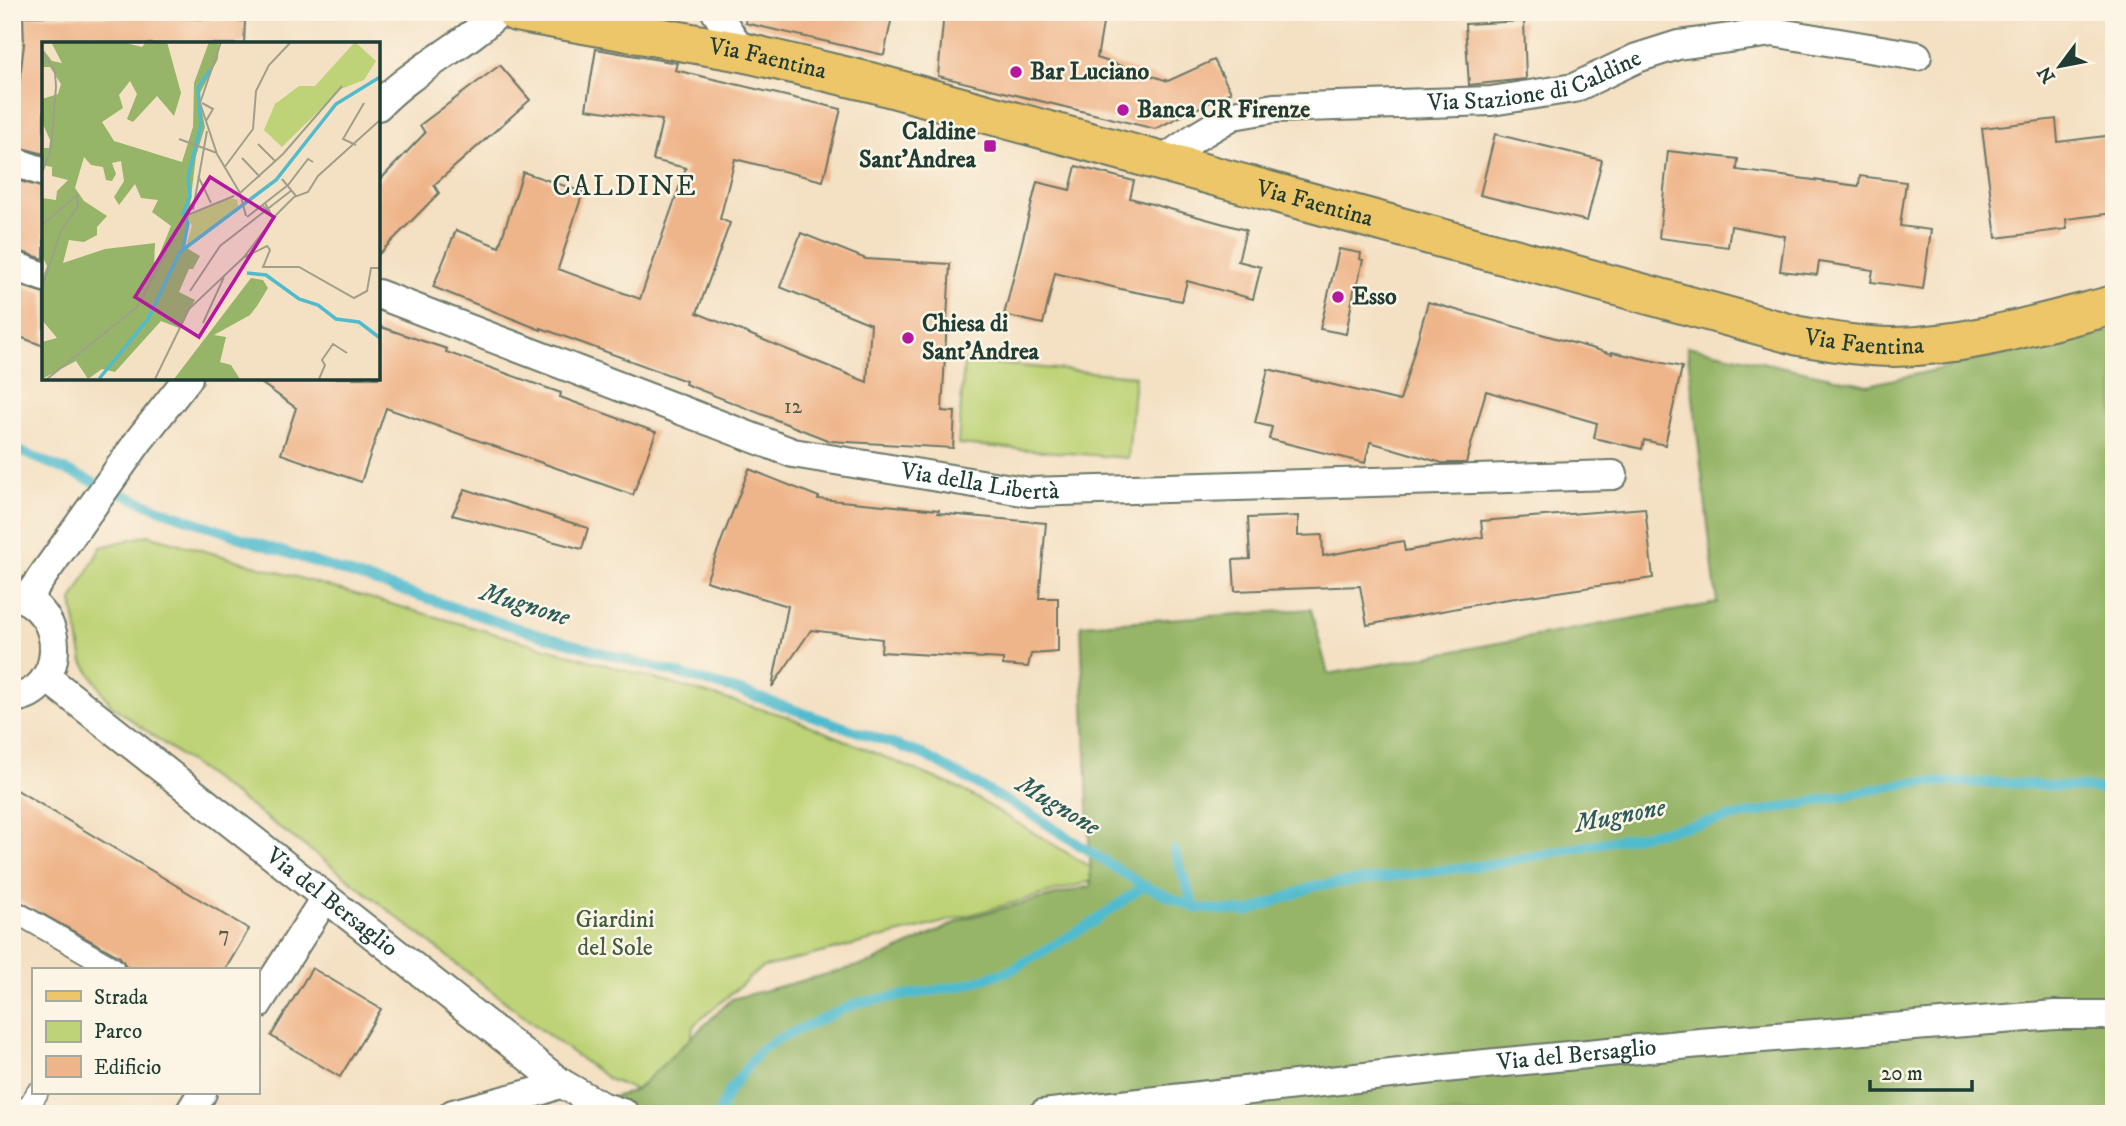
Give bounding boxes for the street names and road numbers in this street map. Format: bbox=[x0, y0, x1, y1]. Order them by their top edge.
street label: Via Faentina bbox=[706, 31, 830, 87]
street label: Via Stazione di Caldine bbox=[1426, 43, 1646, 118]
street label: Via Faentina bbox=[1252, 173, 1377, 234]
street label: Via Faentina bbox=[1801, 322, 1926, 362]
street label: Via della Libertà bbox=[898, 456, 1060, 507]
street label: Via del Bersaglio bbox=[259, 840, 404, 964]
street label: Via del Bersaglio bbox=[1495, 1032, 1658, 1078]

